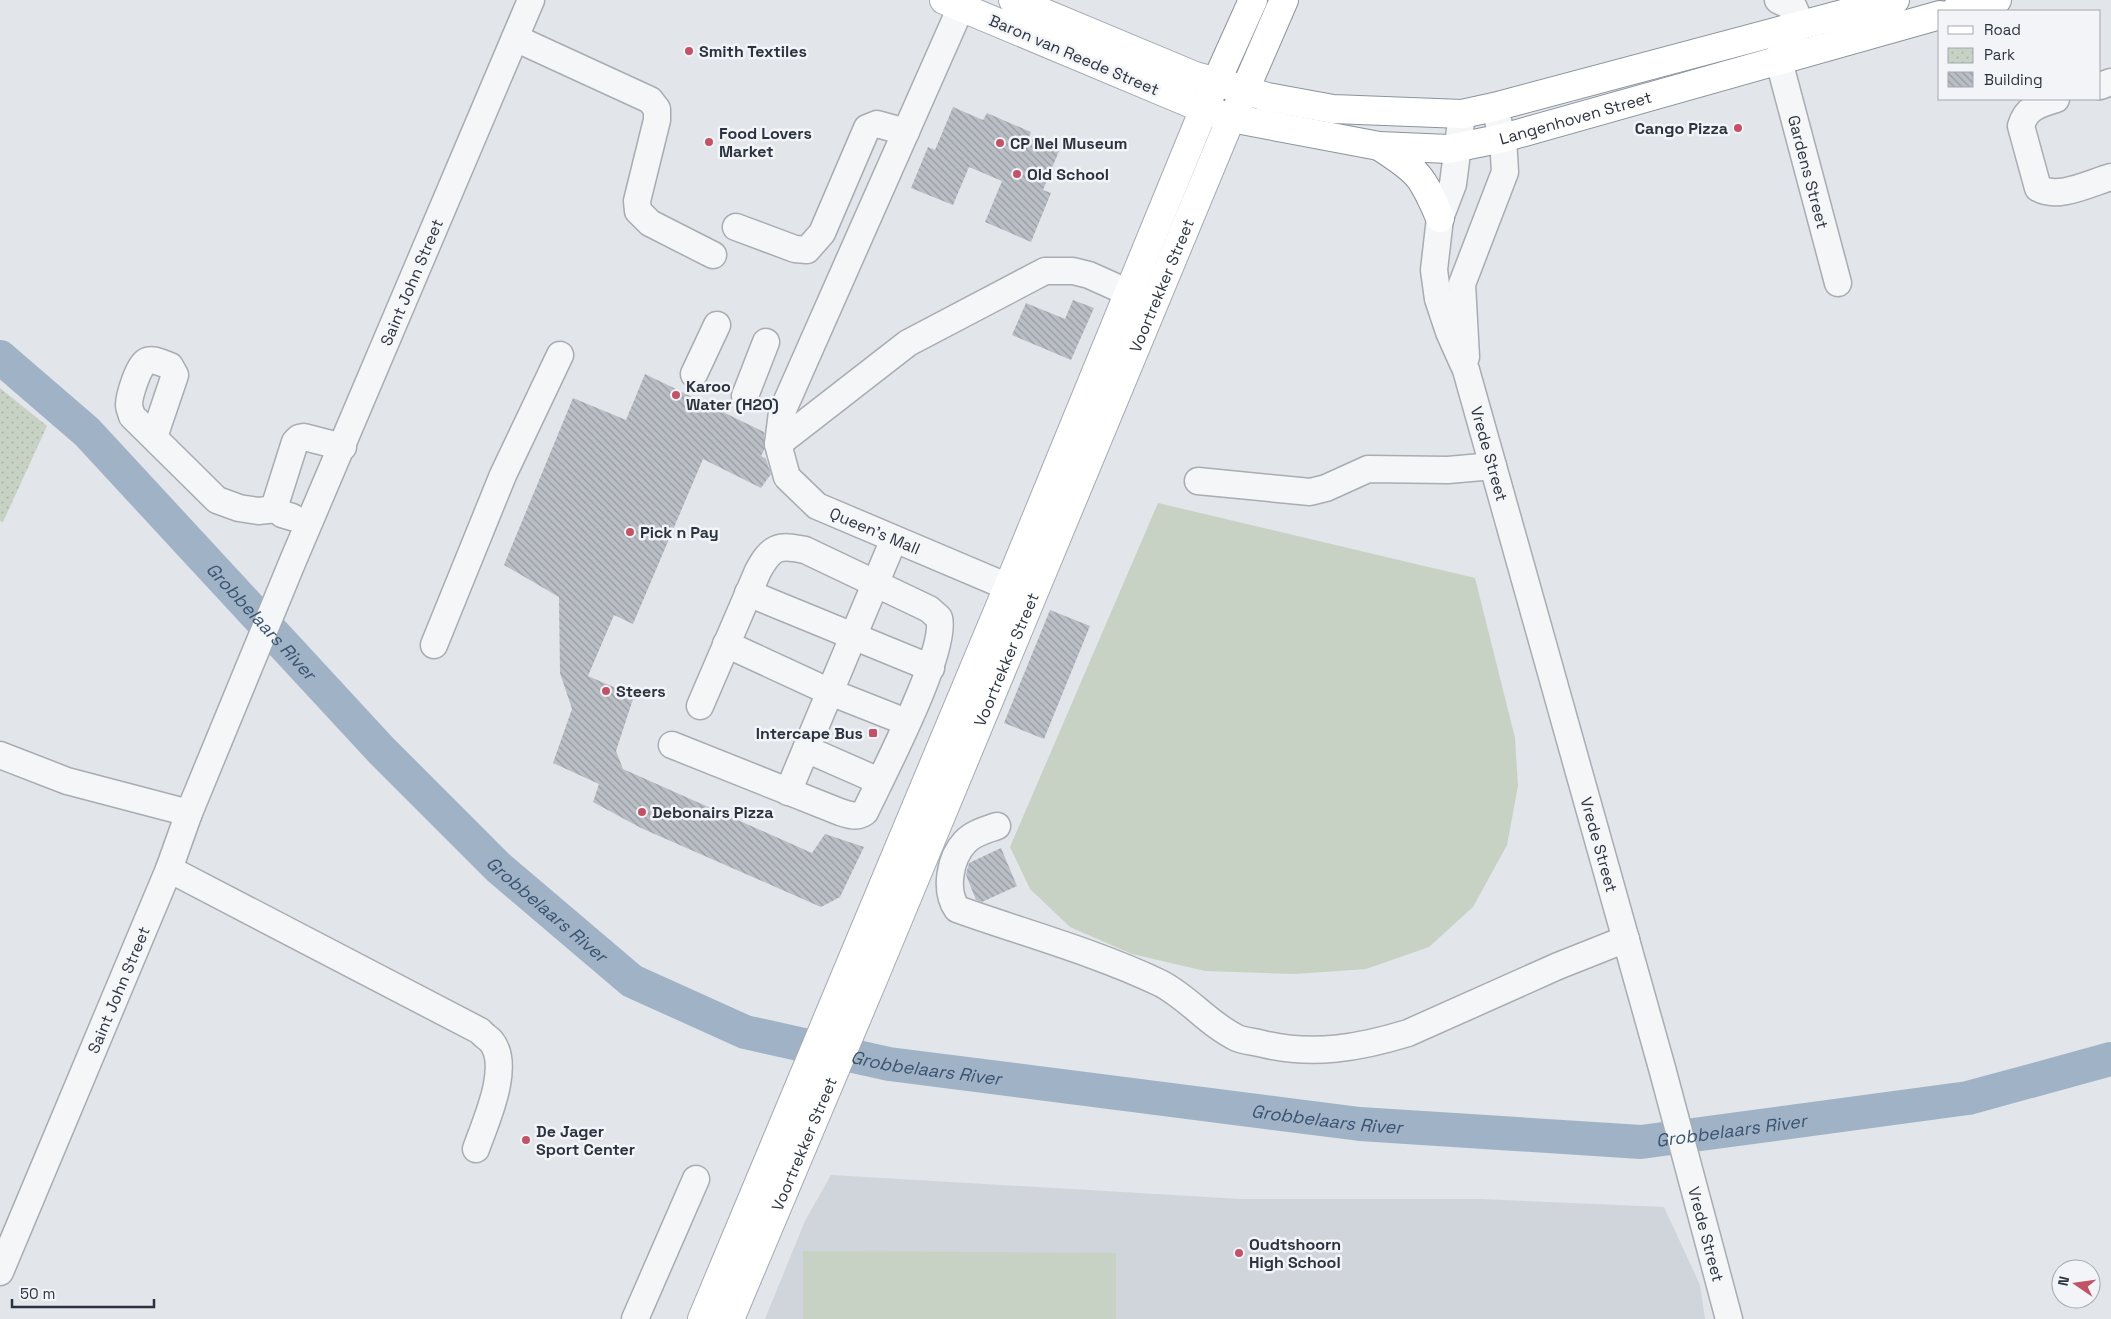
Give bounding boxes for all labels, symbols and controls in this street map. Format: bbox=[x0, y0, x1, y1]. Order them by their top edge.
street label: Baron van Reede Street bbox=[986, 10, 1162, 100]
legend bbox=[1938, 10, 2101, 100]
text: Road bbox=[1984, 20, 2021, 39]
place label: Smith Textiles bbox=[699, 41, 807, 62]
marker: Smith Textiles bbox=[683, 45, 695, 57]
text: Park bbox=[1984, 45, 2015, 64]
text: Building bbox=[1984, 70, 2043, 89]
street label: Langenhoven Street bbox=[1497, 86, 1654, 149]
street label: Gardens Street bbox=[1783, 113, 1834, 231]
place label: Cango Pizza bbox=[1635, 118, 1728, 139]
marker: Cango Pizza bbox=[1732, 122, 1744, 134]
place label: Food Lovers Market bbox=[719, 123, 812, 162]
place label: CP Nel Museum bbox=[1010, 133, 1127, 154]
marker: Food Lovers Market bbox=[703, 136, 715, 148]
marker: CP Nel Museum bbox=[994, 137, 1006, 149]
place label: Old School bbox=[1027, 164, 1109, 185]
marker: Old School bbox=[1011, 168, 1023, 180]
street label: Voortrekker Street bbox=[1124, 215, 1199, 356]
street label: Saint John Street bbox=[375, 216, 447, 349]
place label: Karoo Water (H2O) bbox=[686, 376, 779, 415]
marker: Karoo Water (H2O) bbox=[670, 389, 682, 401]
street label: Vrede Street bbox=[1466, 404, 1513, 504]
street label: Queen's Mall bbox=[827, 502, 923, 559]
place label: Pick n Pay bbox=[640, 522, 719, 543]
marker: Pick n Pay bbox=[624, 526, 636, 538]
water label: Grobbelaars River bbox=[202, 557, 323, 686]
street label: Voortrekker Street bbox=[969, 589, 1043, 730]
place label: Steers bbox=[616, 681, 666, 702]
marker: Steers bbox=[600, 685, 612, 697]
place label: Intercape Bus bbox=[756, 723, 863, 744]
marker: Intercape Bus bbox=[867, 727, 879, 739]
street label: Vrede Street bbox=[1576, 795, 1623, 895]
place label: Debonairs Pizza bbox=[652, 802, 774, 823]
marker: Debonairs Pizza bbox=[636, 806, 648, 818]
water label: Grobbelaars River bbox=[482, 851, 614, 968]
street label: Saint John Street bbox=[82, 923, 154, 1056]
water label: Grobbelaars River bbox=[849, 1044, 1005, 1090]
street label: Voortrekker Street bbox=[766, 1074, 841, 1214]
water label: Grobbelaars River bbox=[1250, 1099, 1405, 1138]
water label: Grobbelaars River bbox=[1654, 1108, 1810, 1151]
place label: De Jager Sport Center bbox=[536, 1121, 635, 1160]
marker: De Jager Sport Center bbox=[520, 1134, 532, 1146]
street label: Vrede Street bbox=[1684, 1184, 1729, 1284]
place label: Oudtshoorn High School bbox=[1249, 1234, 1341, 1273]
marker: Oudtshoorn High School bbox=[1233, 1247, 1245, 1259]
north arrow bbox=[2051, 1259, 2101, 1309]
text: N bbox=[2054, 1274, 2073, 1288]
scale bar bbox=[12, 1276, 155, 1308]
text: 50 m bbox=[20, 1284, 55, 1303]

